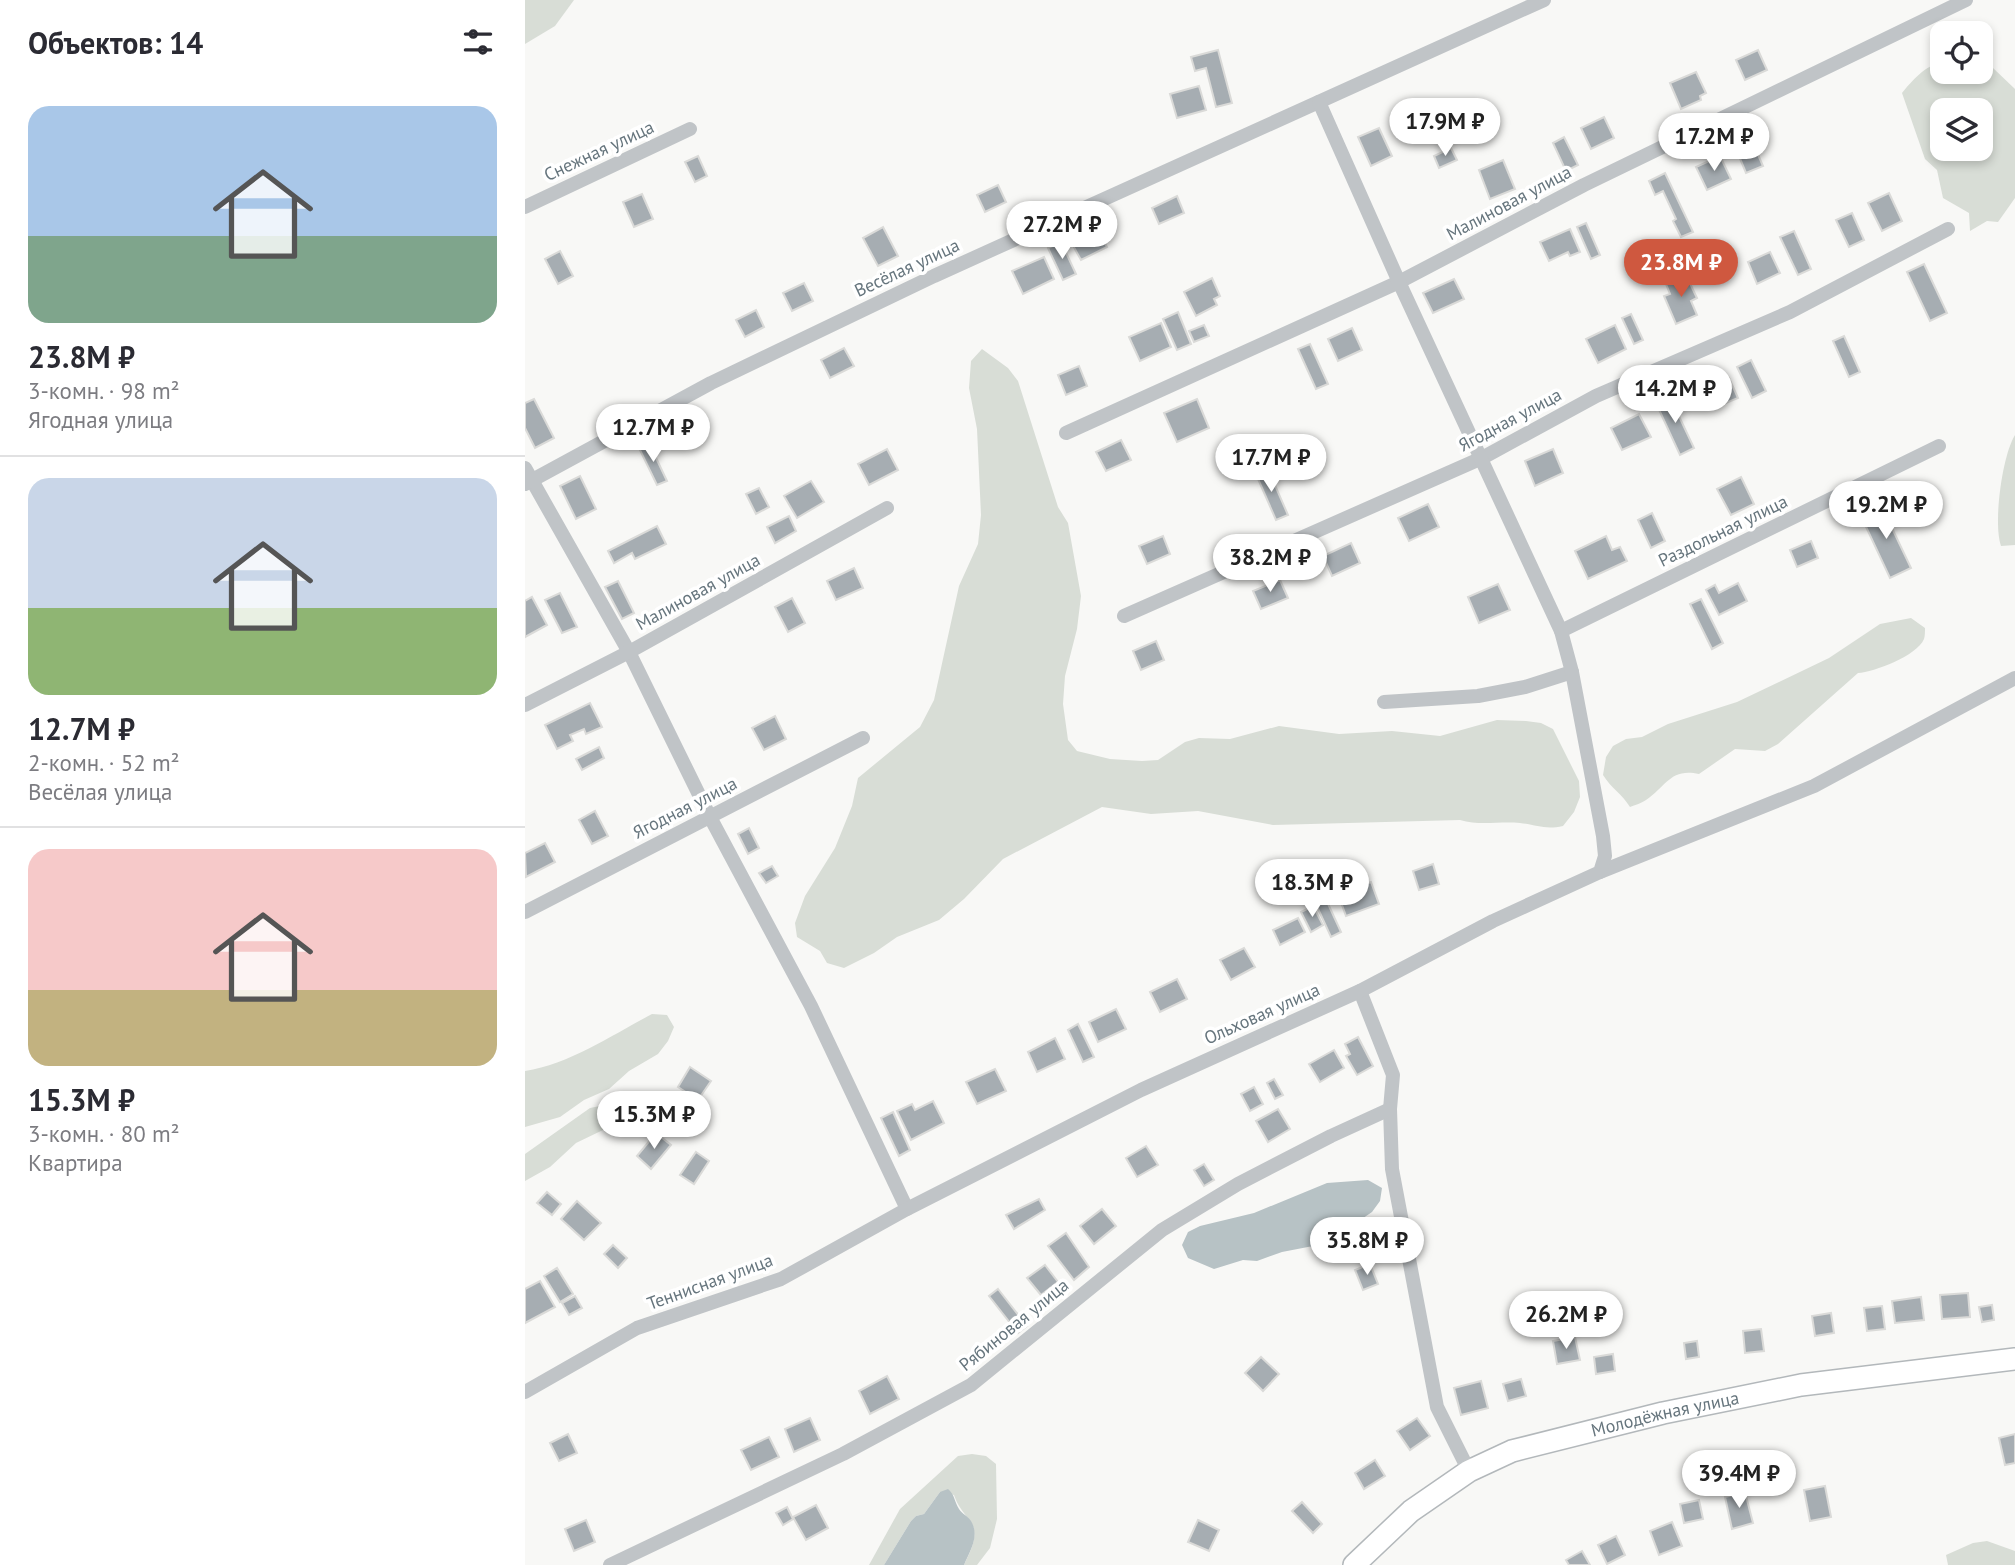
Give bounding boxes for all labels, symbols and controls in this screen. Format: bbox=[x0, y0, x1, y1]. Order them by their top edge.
map controls bbox=[1930, 21, 1993, 161]
button: locate bbox=[1930, 21, 1993, 84]
text: Объектов: 14 bbox=[28, 23, 203, 62]
icon: filters bbox=[459, 23, 497, 61]
button: layers bbox=[1930, 98, 1993, 161]
pin: 17.9M ₽ bbox=[1380, 99, 1510, 158]
text: 17.9M ₽ bbox=[1405, 106, 1485, 135]
pin: 17.2M ₽ bbox=[1649, 114, 1779, 173]
street label: Снежная улица bbox=[540, 115, 657, 186]
text: 17.2M ₽ bbox=[1674, 121, 1754, 150]
icon: home bbox=[200, 151, 326, 277]
street label: Малиновая улица bbox=[1442, 160, 1575, 245]
pin: 27.2M ₽ bbox=[997, 202, 1127, 261]
text: 27.2M ₽ bbox=[1022, 209, 1102, 238]
street label: Весёлая улица bbox=[851, 233, 963, 302]
pin: 23.8M ₽ bbox=[1616, 240, 1746, 299]
text: 23.8M ₽ bbox=[1640, 247, 1722, 276]
text: 23.8M ₽ bbox=[28, 337, 135, 376]
pin: 14.2M ₽ bbox=[1610, 366, 1740, 425]
text: 14.2M ₽ bbox=[1634, 373, 1716, 402]
text: 3-комн. · 98 m² bbox=[28, 376, 180, 405]
street label: Ягодная улица bbox=[1454, 383, 1565, 456]
text: Ягодная улица bbox=[28, 405, 173, 434]
pin: 12.7M ₽ bbox=[588, 405, 718, 464]
text: 12.7M ₽ bbox=[612, 412, 694, 441]
pin: 17.7M ₽ bbox=[1206, 434, 1336, 494]
text: 17.7M ₽ bbox=[1231, 442, 1311, 471]
pin: 19.2M ₽ bbox=[1821, 482, 1951, 541]
street label: Раздольная улица bbox=[1654, 489, 1791, 572]
text: 19.2M ₽ bbox=[1845, 489, 1927, 518]
icon: home bbox=[200, 523, 326, 649]
pin: 38.2M ₽ bbox=[1205, 534, 1335, 594]
text: 38.2M ₽ bbox=[1229, 542, 1311, 571]
street label: Малиновая улица bbox=[632, 548, 764, 635]
text: 12.7M ₽ bbox=[28, 709, 135, 748]
text: 2-комн. · 52 m² bbox=[28, 748, 180, 777]
street label: Ягодная улица bbox=[629, 772, 741, 844]
text: Весёлая улица bbox=[28, 777, 172, 806]
pin: 18.3M ₽ bbox=[1247, 860, 1377, 919]
text: 18.3M ₽ bbox=[1271, 867, 1353, 896]
icon: home bbox=[200, 894, 326, 1020]
street label: Ольховая улица bbox=[1200, 978, 1323, 1049]
text: 15.3M ₽ bbox=[28, 1080, 135, 1119]
pin: 15.3M ₽ bbox=[589, 1092, 719, 1151]
text: 15.3M ₽ bbox=[613, 1099, 695, 1128]
text: 3-комн. · 80 m² bbox=[28, 1119, 180, 1148]
text: Квартира bbox=[28, 1148, 123, 1177]
pin: 35.8M ₽ bbox=[1302, 1218, 1432, 1277]
text: 35.8M ₽ bbox=[1326, 1225, 1408, 1254]
street label: Теннисная улица bbox=[644, 1248, 776, 1315]
street label: Рябиновая улица bbox=[954, 1273, 1073, 1376]
pin: 26.2M ₽ bbox=[1501, 1292, 1631, 1351]
text: 26.2M ₽ bbox=[1525, 1299, 1607, 1328]
street label: Молодёжная улица bbox=[1589, 1386, 1741, 1442]
pin: 39.4M ₽ bbox=[1674, 1450, 1804, 1510]
text: 39.4M ₽ bbox=[1698, 1458, 1780, 1487]

